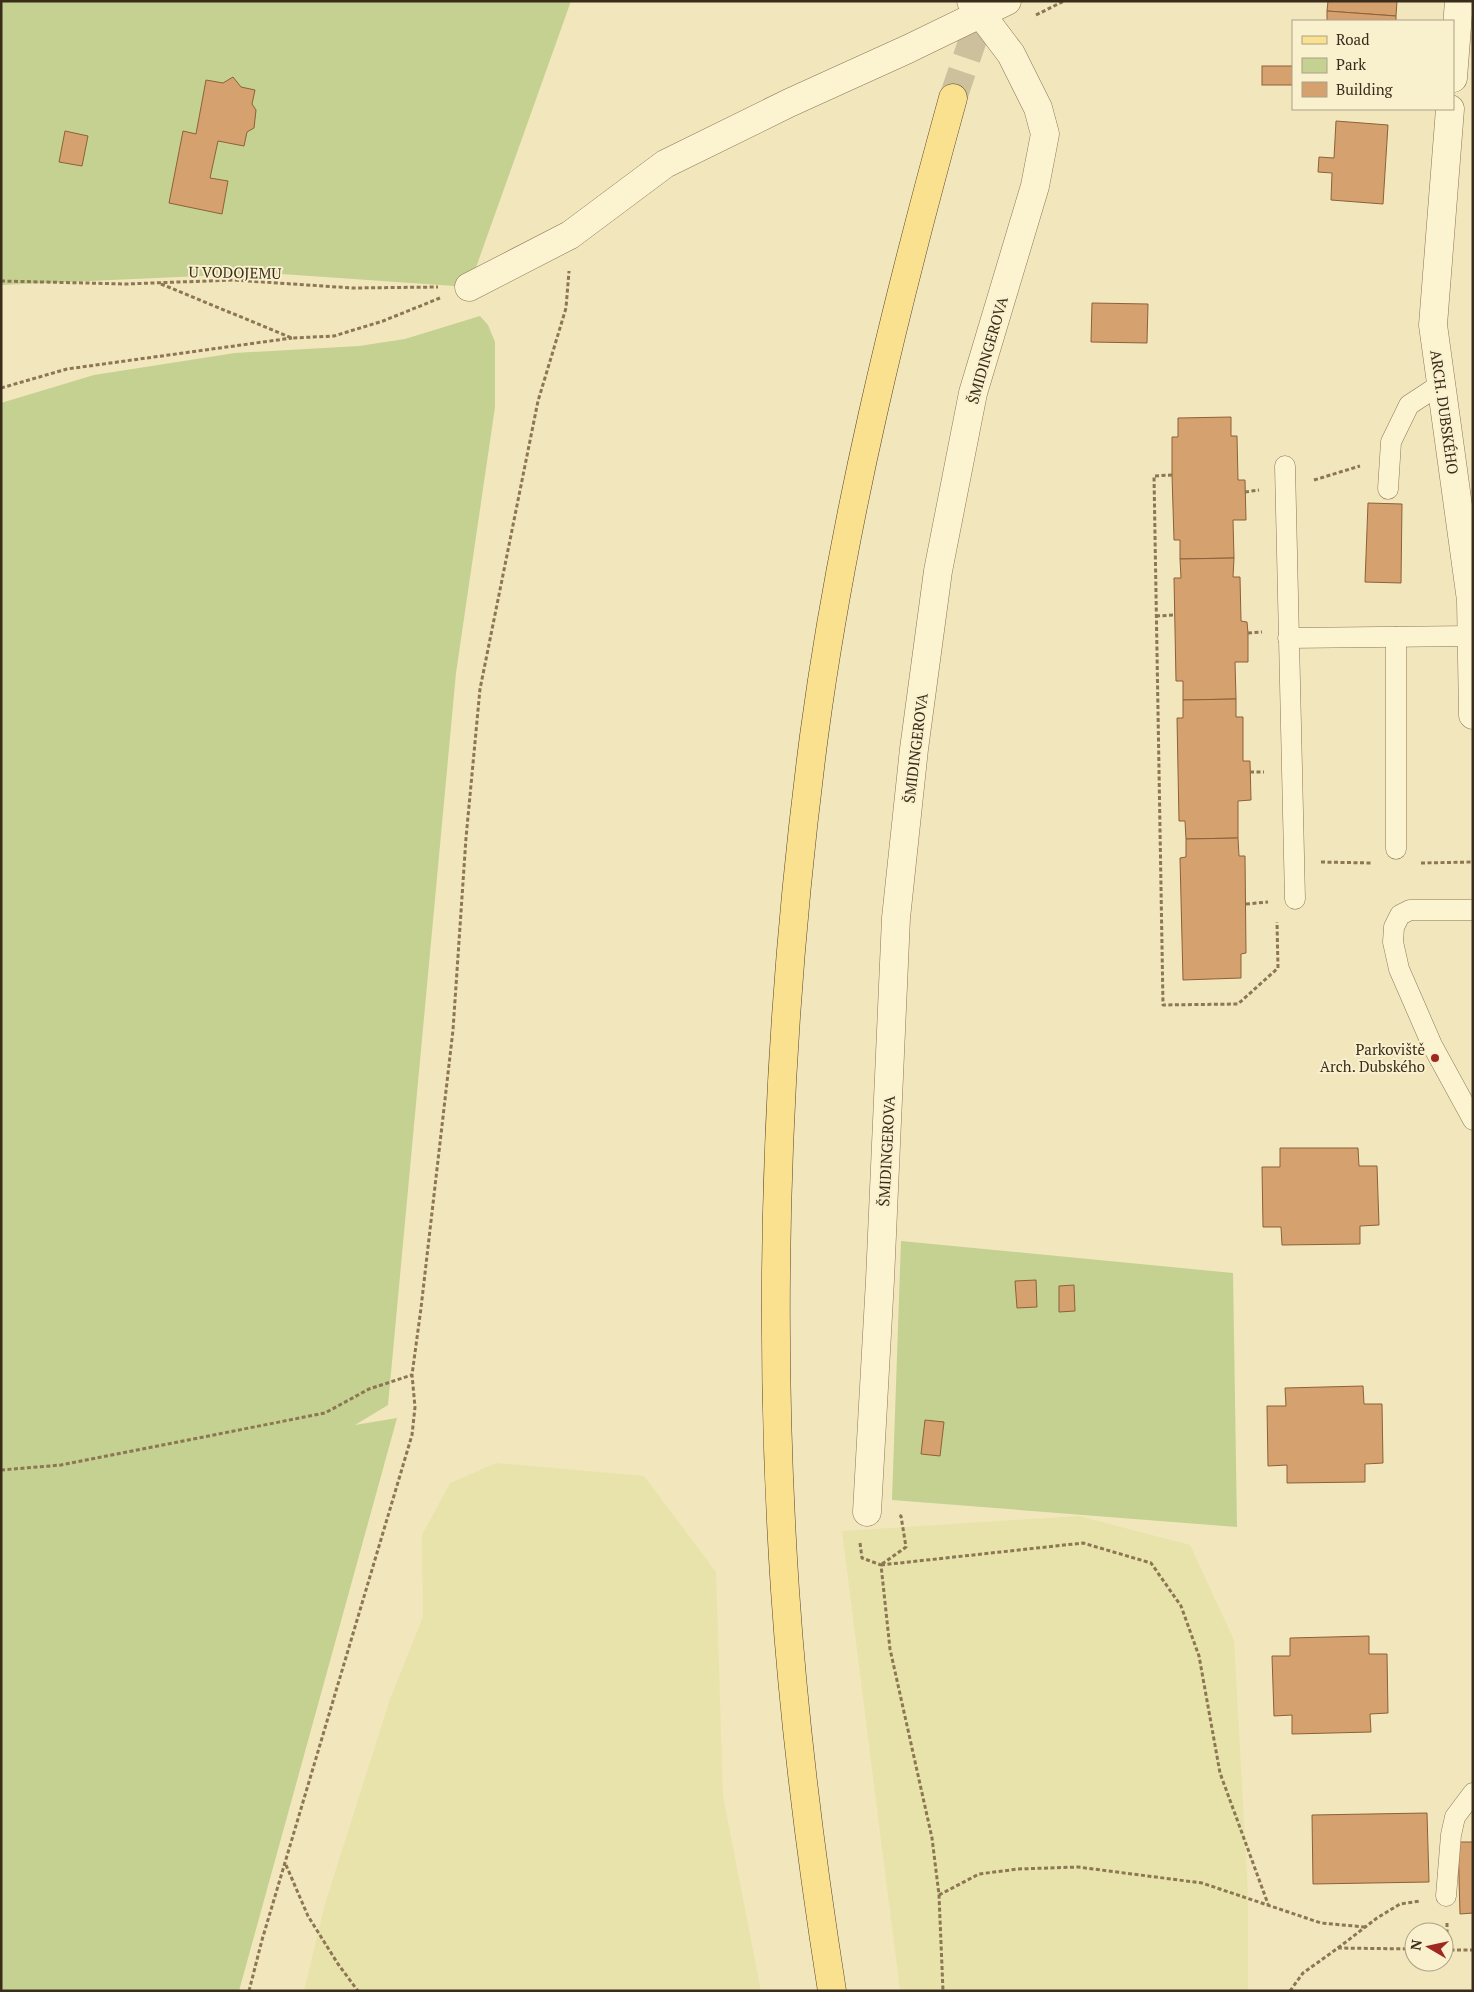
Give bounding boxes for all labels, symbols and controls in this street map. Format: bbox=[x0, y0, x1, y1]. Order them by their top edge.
legend bbox=[1292, 20, 1454, 110]
text: Road bbox=[1336, 29, 1369, 49]
text: Park bbox=[1336, 54, 1366, 74]
text: Building bbox=[1336, 79, 1394, 99]
street label: U VODOJEMU bbox=[188, 261, 282, 283]
street label: ŠMIDINGEROVA bbox=[962, 293, 1012, 406]
street label: ARCH. DUBSKÉHO bbox=[1426, 348, 1464, 476]
street label: ŠMIDINGEROVA bbox=[898, 691, 932, 804]
place label: Parkoviště Arch. Dubského bbox=[1320, 1039, 1425, 1076]
marker: Parkoviště Arch. Dubského bbox=[1429, 1052, 1441, 1064]
street label: ŠMIDINGEROVA bbox=[873, 1094, 899, 1207]
north arrow bbox=[1404, 1922, 1454, 1972]
text: N bbox=[1405, 1938, 1426, 1952]

